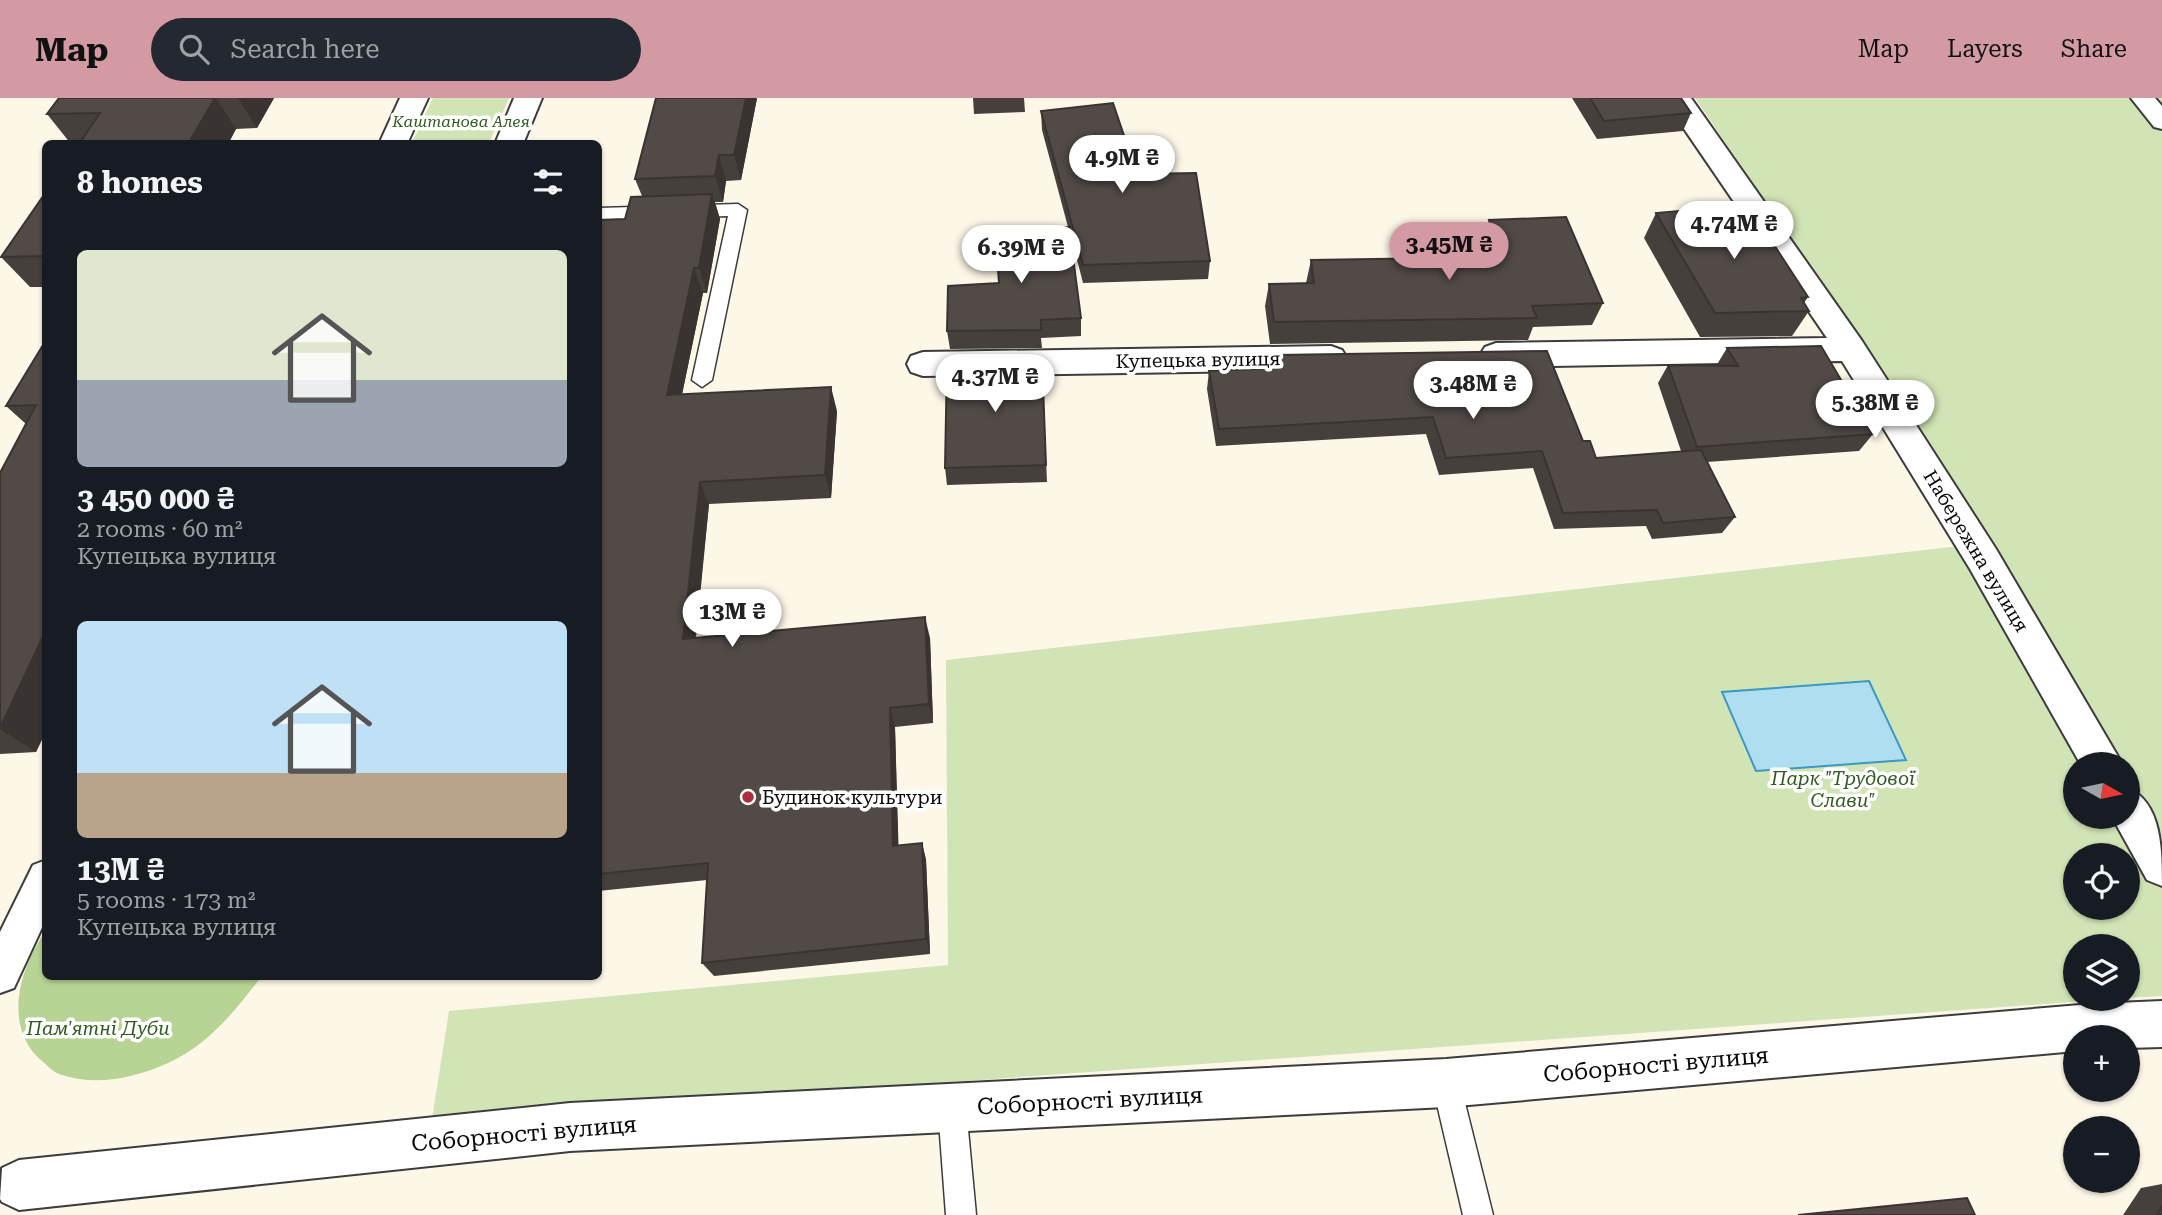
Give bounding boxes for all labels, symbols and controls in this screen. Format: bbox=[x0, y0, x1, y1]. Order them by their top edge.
search box bbox=[151, 18, 641, 81]
text: Map bbox=[35, 30, 109, 69]
icon: search bbox=[175, 30, 213, 68]
text: Search here bbox=[231, 34, 380, 64]
text: Map bbox=[1858, 35, 1909, 63]
text: Layers bbox=[1947, 35, 2023, 63]
text: Share bbox=[2061, 35, 2127, 63]
park label: Каштанова Алея bbox=[391, 112, 530, 131]
pin: 4.9M ₴ bbox=[1065, 136, 1179, 195]
text: 4.9M ₴ bbox=[1085, 144, 1159, 171]
icon: filters bbox=[529, 163, 567, 201]
text: 8 homes bbox=[77, 165, 203, 200]
pin: 4.74M ₴ bbox=[1669, 202, 1799, 261]
text: 4.74M ₴ bbox=[1691, 210, 1777, 237]
pin: 3.45M ₴ bbox=[1384, 222, 1514, 282]
pin: 6.39M ₴ bbox=[956, 226, 1086, 285]
text: 3.45M ₴ bbox=[1406, 231, 1492, 258]
text: 6.39M ₴ bbox=[978, 234, 1064, 261]
icon: home bbox=[259, 295, 385, 421]
street label: Купецька вулиця bbox=[1115, 347, 1281, 373]
pin: 4.37M ₴ bbox=[930, 354, 1060, 414]
pin: 3.48M ₴ bbox=[1408, 362, 1538, 421]
text: 4.37M ₴ bbox=[952, 363, 1038, 390]
text: 3.48M ₴ bbox=[1430, 370, 1516, 397]
pin: 5.38M ₴ bbox=[1810, 380, 1940, 440]
text: 5.38M ₴ bbox=[1832, 389, 1918, 416]
street label: Набережна вулиця bbox=[1919, 466, 2034, 636]
text: 3 450 000 ₴ bbox=[77, 481, 234, 516]
text: 2 rooms · 60 m² bbox=[77, 516, 243, 543]
text: Купецька вулиця bbox=[77, 543, 276, 570]
pin: 13M ₴ bbox=[683, 589, 781, 649]
text: 13M ₴ bbox=[699, 598, 765, 625]
icon: home bbox=[259, 666, 385, 792]
north arrow bbox=[2063, 752, 2140, 830]
map controls bbox=[2063, 752, 2140, 1193]
park label: Парк "Трудової Слави" bbox=[1770, 767, 1916, 812]
place label: Будинок культури bbox=[762, 786, 943, 809]
marker: Будинок культури bbox=[740, 789, 756, 805]
button: locate bbox=[2063, 843, 2140, 920]
text: 13M ₴ bbox=[77, 852, 164, 887]
text: 5 rooms · 173 m² bbox=[77, 887, 255, 914]
text: Купецька вулиця bbox=[77, 914, 276, 941]
button: layers bbox=[2063, 934, 2140, 1011]
park label: Пам'ятні Дуби bbox=[25, 1017, 170, 1040]
button: + bbox=[2063, 1025, 2140, 1102]
street label: Соборності вулиця bbox=[1542, 1042, 1770, 1088]
street label: Соборності вулиця bbox=[976, 1082, 1204, 1120]
street label: Соборності вулиця bbox=[410, 1111, 638, 1157]
button: − bbox=[2063, 1116, 2140, 1193]

